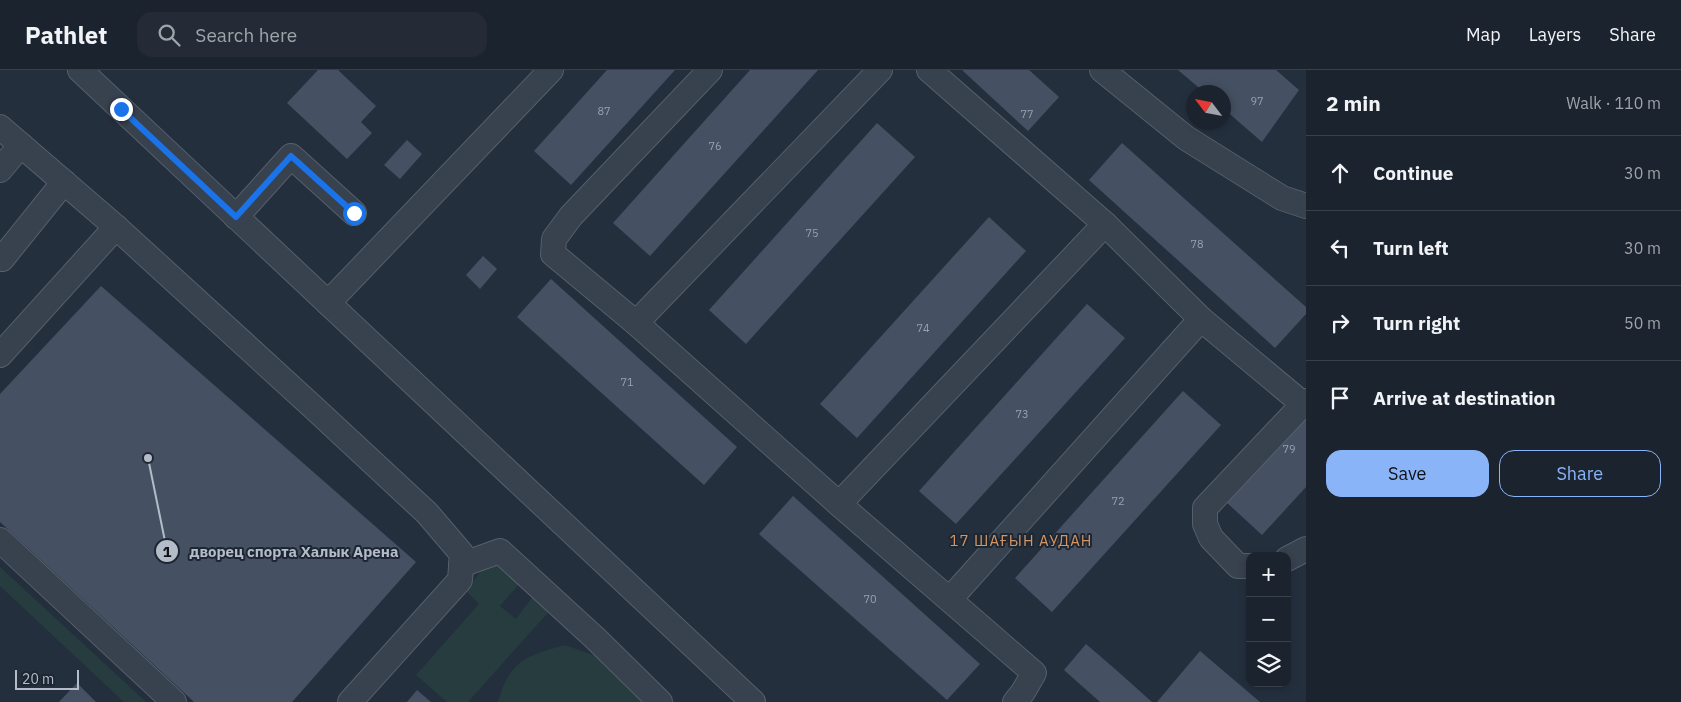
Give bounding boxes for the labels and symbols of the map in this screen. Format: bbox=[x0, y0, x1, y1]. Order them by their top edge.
north arrow bbox=[1186, 85, 1231, 130]
house number: 97 bbox=[1250, 94, 1264, 108]
route end bbox=[110, 98, 133, 121]
house number: 87 bbox=[597, 104, 611, 118]
house number: 77 bbox=[1020, 107, 1034, 121]
house number: 76 bbox=[708, 139, 722, 153]
route start bbox=[343, 202, 366, 225]
house number: 75 bbox=[805, 226, 819, 240]
house number: 78 bbox=[1190, 237, 1204, 251]
house number: 74 bbox=[916, 321, 930, 335]
house number: 71 bbox=[620, 375, 634, 389]
house number: 73 bbox=[1015, 407, 1029, 421]
house number: 79 bbox=[1282, 442, 1296, 456]
house number: 72 bbox=[1111, 494, 1125, 508]
district label: 17 ШАҒЫН АУДАН bbox=[950, 531, 1092, 550]
callout: дворец спорта Халык Арена bbox=[155, 536, 409, 566]
text: 1 bbox=[162, 542, 172, 561]
text: дворец спорта Халык Арена bbox=[190, 542, 399, 561]
house number: 70 bbox=[863, 592, 877, 606]
scale bar bbox=[15, 667, 79, 690]

